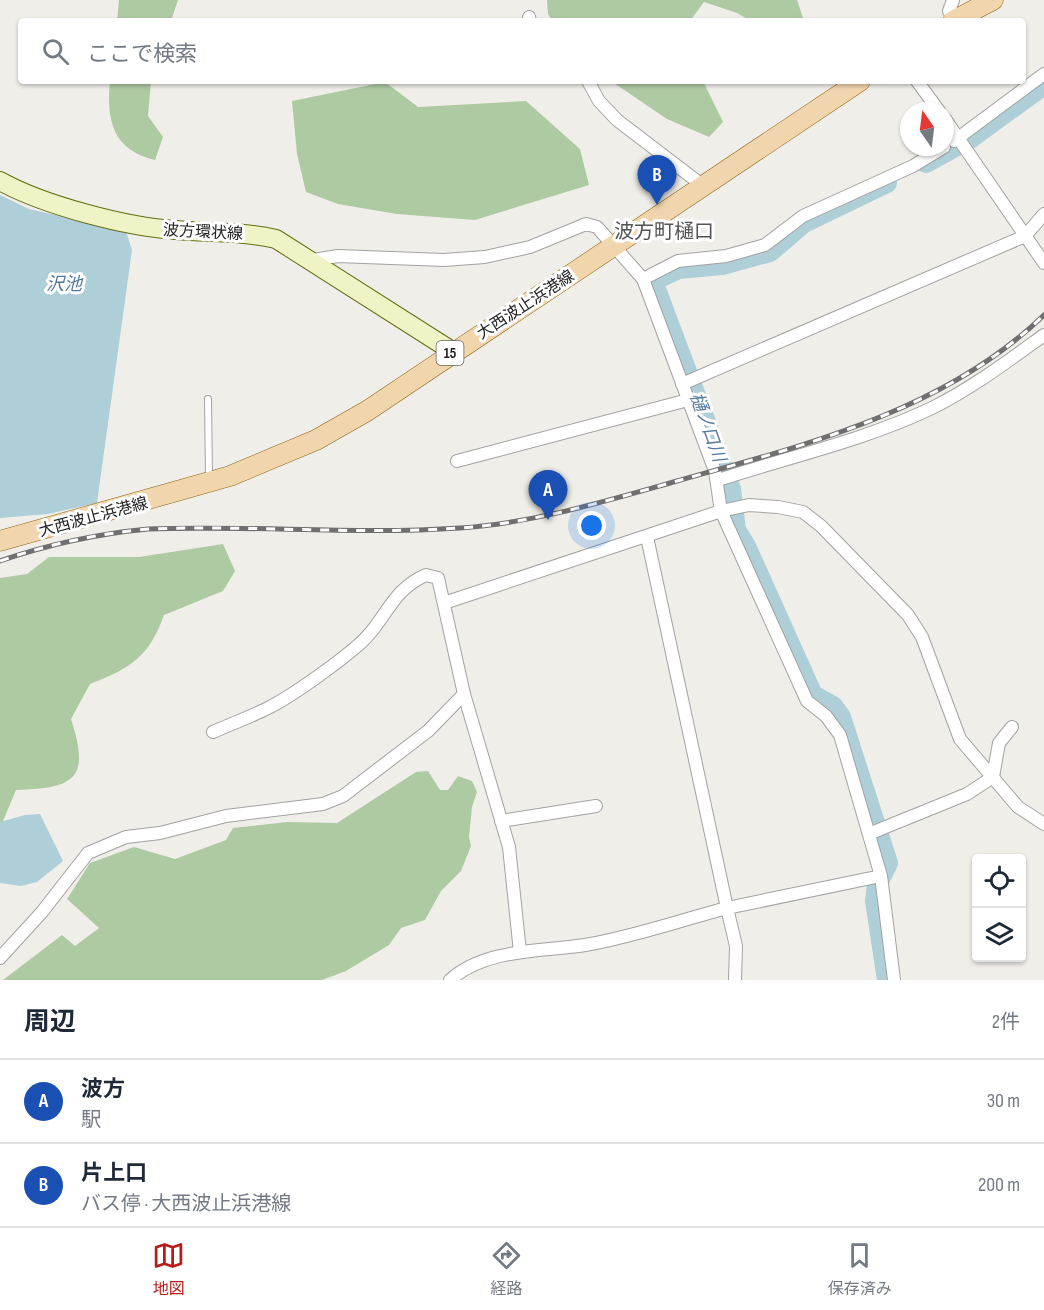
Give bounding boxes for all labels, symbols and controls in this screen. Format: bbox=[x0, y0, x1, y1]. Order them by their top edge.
search box bbox=[18, 18, 1026, 84]
icon: search bbox=[39, 35, 72, 68]
text: ここで検索 bbox=[87, 41, 197, 68]
north arrow bbox=[900, 102, 954, 156]
pin: B bbox=[638, 156, 676, 205]
district label: 波方町樋口 bbox=[614, 220, 714, 244]
street label: 波方環状線 bbox=[162, 221, 243, 244]
street label: 大西波止浜港線 bbox=[474, 267, 578, 344]
water label: 沢池 bbox=[46, 274, 84, 295]
road number: 15 bbox=[436, 341, 464, 365]
water label: 樋ノ口川 bbox=[685, 390, 730, 466]
pin: A bbox=[528, 470, 568, 520]
street label: 大西波止浜港線 bbox=[37, 494, 150, 541]
your location bbox=[577, 511, 606, 540]
map controls bbox=[972, 854, 1026, 962]
button: locate bbox=[972, 854, 1026, 908]
button: layers bbox=[972, 908, 1026, 962]
text: 周辺 bbox=[24, 1007, 76, 1038]
text: 2件 bbox=[992, 1010, 1020, 1034]
text: 波方 bbox=[81, 1076, 125, 1103]
text: A bbox=[39, 1089, 48, 1113]
text: 30 m bbox=[987, 1089, 1020, 1113]
text: 駅 bbox=[81, 1108, 101, 1132]
text: 片上口 bbox=[81, 1160, 147, 1187]
text: B bbox=[39, 1173, 48, 1197]
text: 200 m bbox=[978, 1173, 1020, 1197]
text: バス停 · 大西波止浜港線 bbox=[81, 1192, 291, 1216]
tab: 地図 bbox=[152, 1239, 185, 1299]
tab: 経路 bbox=[490, 1239, 523, 1299]
tab: 保存済み bbox=[828, 1239, 892, 1299]

